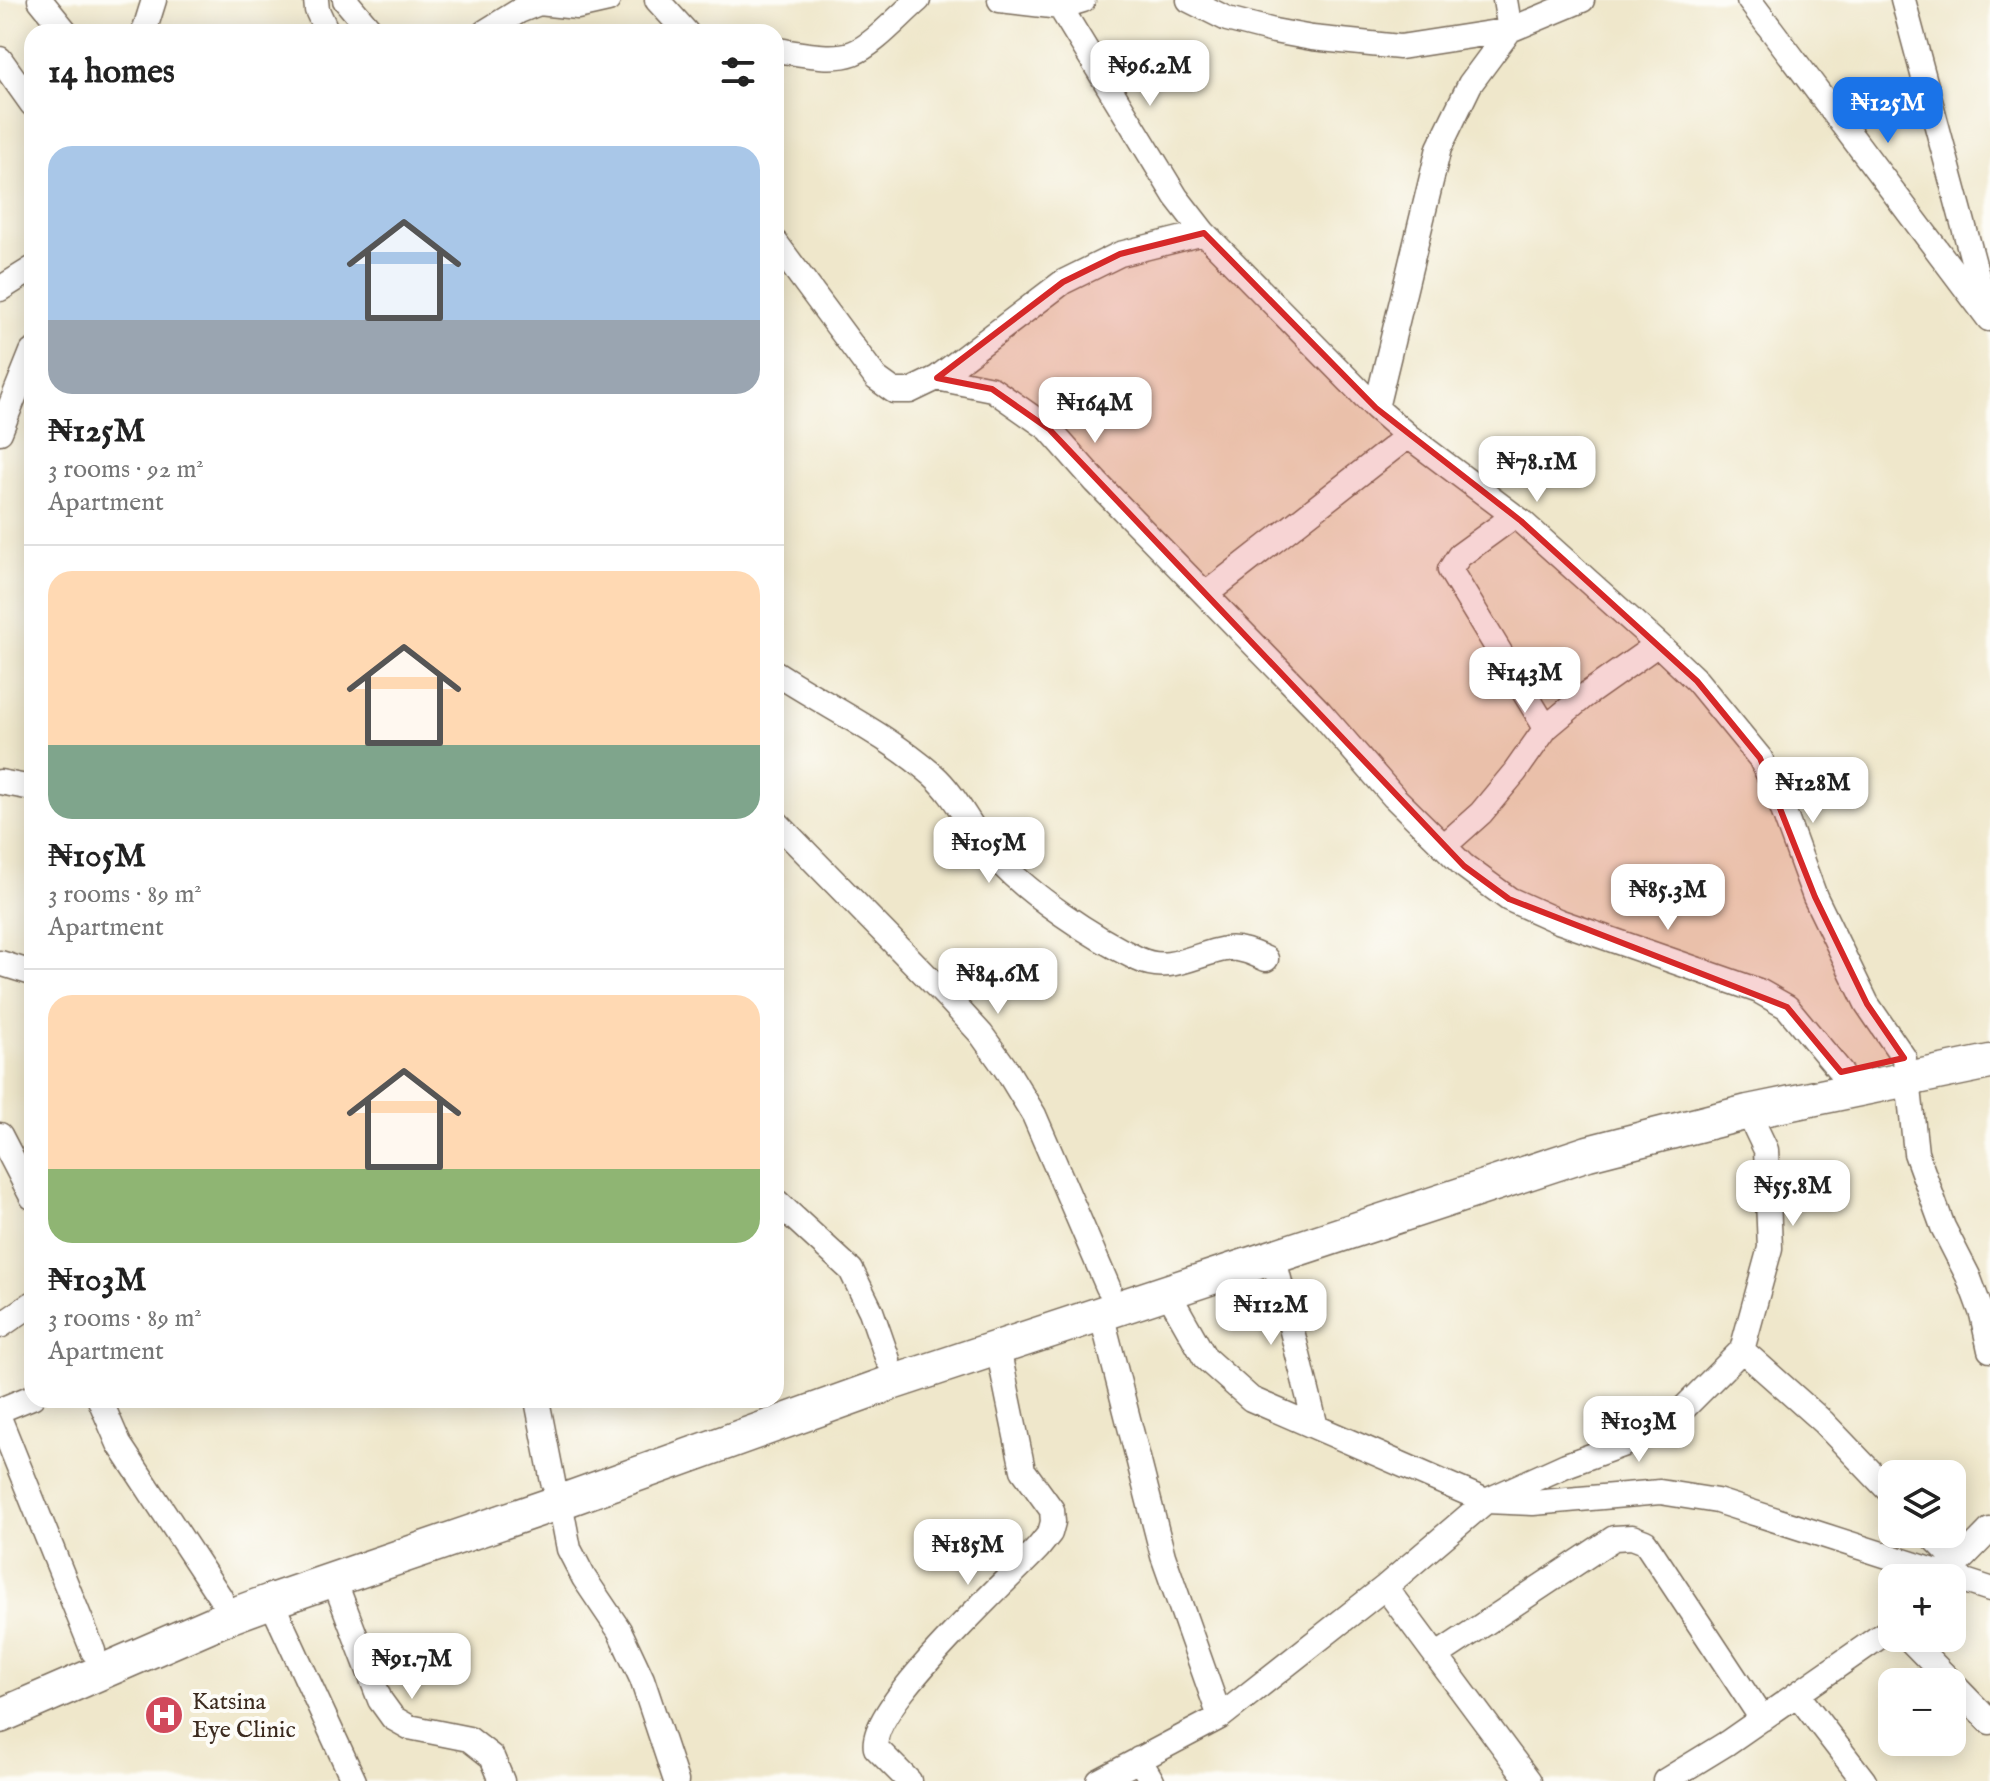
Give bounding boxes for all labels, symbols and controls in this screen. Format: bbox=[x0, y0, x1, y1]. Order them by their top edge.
pin: ₦96.2M bbox=[1085, 40, 1215, 108]
text: ₦96.2M bbox=[1108, 49, 1192, 82]
icon: filters bbox=[716, 50, 760, 94]
text: 14 homes bbox=[48, 51, 175, 94]
pin: ₦125M bbox=[1832, 77, 1944, 145]
text: ₦125M bbox=[1851, 86, 1925, 119]
icon: home bbox=[332, 198, 476, 342]
pin: ₦164M bbox=[1039, 377, 1151, 445]
text: ₦164M bbox=[1057, 386, 1133, 419]
text: ₦125M bbox=[48, 410, 145, 453]
pin: ₦78.1M bbox=[1472, 436, 1602, 504]
text: ₦78.1M bbox=[1497, 445, 1577, 478]
text: 3 rooms · 92 m² bbox=[48, 453, 204, 486]
text: Apartment bbox=[48, 486, 164, 519]
icon: home bbox=[332, 623, 476, 767]
pin: ₦143M bbox=[1469, 647, 1581, 715]
text: ₦143M bbox=[1487, 656, 1563, 689]
pin: ₦128M bbox=[1757, 757, 1869, 825]
text: ₦128M bbox=[1775, 766, 1851, 799]
pin: ₦105M bbox=[933, 817, 1045, 885]
text: ₦105M bbox=[952, 826, 1026, 859]
text: ₦105M bbox=[48, 835, 146, 878]
pin: ₦85.3M bbox=[1603, 864, 1733, 932]
text: ₦85.3M bbox=[1629, 873, 1707, 906]
text: 3 rooms · 89 m² bbox=[48, 878, 202, 911]
text: Apartment bbox=[48, 911, 164, 944]
pin: ₦84.6M bbox=[933, 948, 1063, 1016]
text: ₦84.6M bbox=[956, 957, 1040, 990]
icon: home bbox=[332, 1047, 476, 1191]
pin: ₦55.8M bbox=[1728, 1160, 1858, 1228]
text: ₦55.8M bbox=[1754, 1169, 1832, 1202]
text: ₦103M bbox=[48, 1259, 146, 1302]
pin: ₦112M bbox=[1215, 1279, 1327, 1347]
text: ₦112M bbox=[1234, 1288, 1308, 1321]
text: 3 rooms · 89 m² bbox=[48, 1302, 202, 1335]
text: Apartment bbox=[48, 1335, 164, 1368]
pin: ₦103M bbox=[1583, 1396, 1695, 1464]
text: ₦103M bbox=[1601, 1405, 1677, 1438]
map controls bbox=[1878, 1460, 1966, 1756]
button: layers bbox=[1878, 1460, 1966, 1548]
pin: ₦185M bbox=[912, 1519, 1024, 1587]
text: ₦185M bbox=[932, 1528, 1004, 1561]
button: + bbox=[1878, 1564, 1966, 1652]
pin: ₦91.7M bbox=[347, 1633, 477, 1701]
text: ₦91.7M bbox=[372, 1642, 452, 1675]
button: − bbox=[1878, 1668, 1966, 1756]
place label: Katsina Eye Clinic bbox=[192, 1687, 296, 1746]
hospital icon: Katsina Eye Clinic bbox=[143, 1694, 185, 1736]

